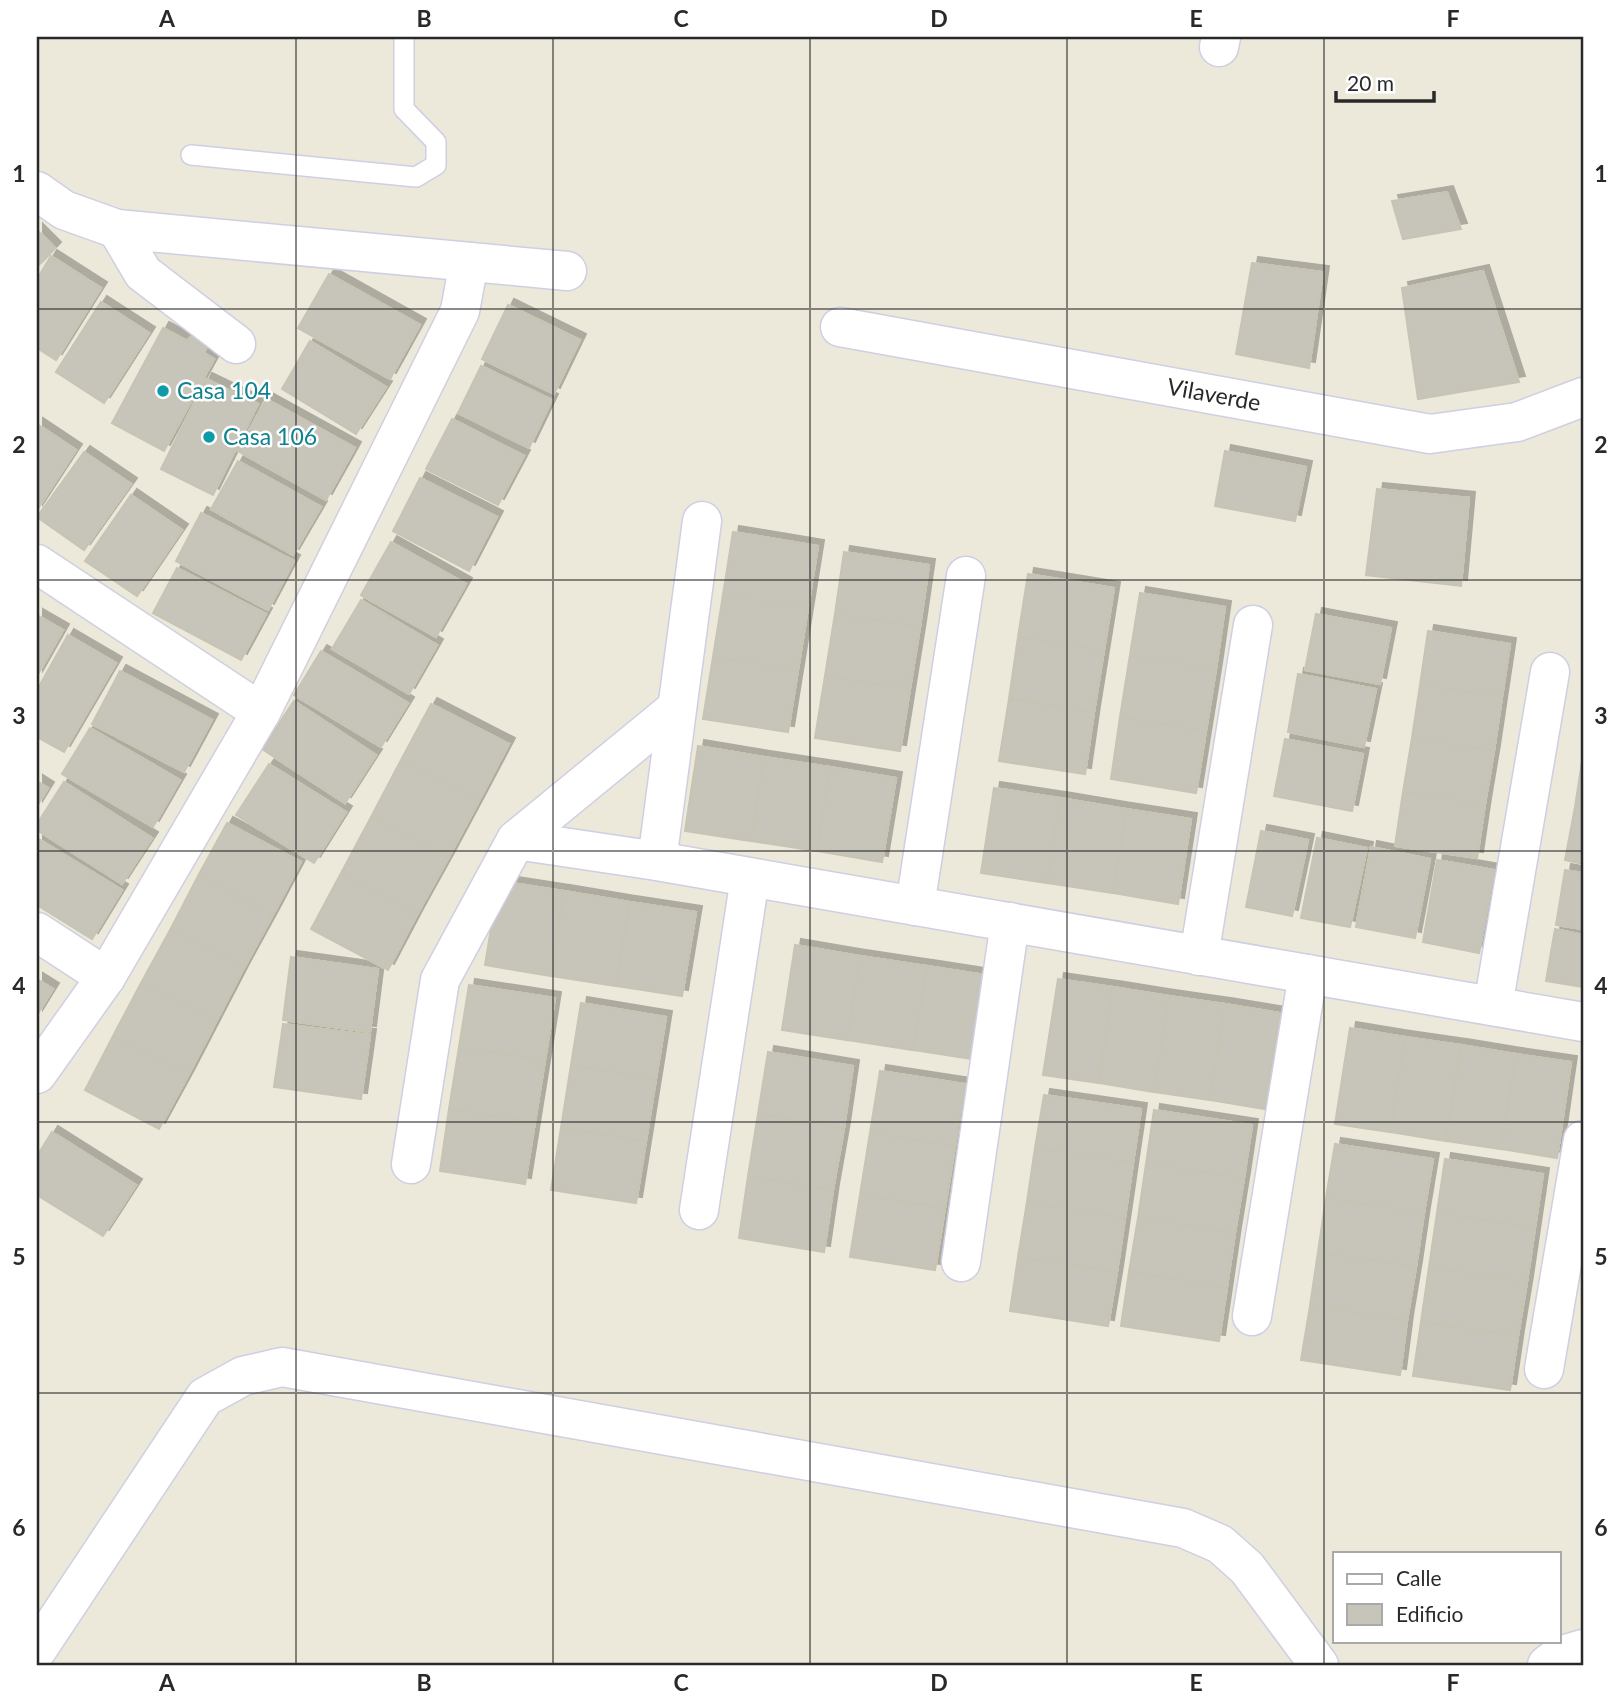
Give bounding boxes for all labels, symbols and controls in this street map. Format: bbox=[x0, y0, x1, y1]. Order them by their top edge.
text: A bbox=[158, 4, 176, 32]
text: B bbox=[416, 4, 432, 32]
text: C bbox=[673, 4, 689, 32]
text: D bbox=[930, 4, 948, 32]
text: E bbox=[1189, 4, 1203, 32]
text: F bbox=[1446, 4, 1460, 32]
scale bar bbox=[1336, 60, 1434, 104]
text: 20 m bbox=[1347, 70, 1394, 95]
text: 1 bbox=[12, 159, 26, 187]
text: 1 bbox=[1594, 159, 1608, 187]
street label: Vilaverde bbox=[1165, 372, 1263, 416]
place label: Casa 104 bbox=[177, 376, 271, 404]
marker: Casa 104 bbox=[155, 383, 171, 399]
place label: Casa 106 bbox=[223, 422, 317, 450]
marker: Casa 106 bbox=[201, 429, 217, 445]
text: 2 bbox=[12, 430, 26, 458]
text: 2 bbox=[1594, 430, 1608, 458]
text: 3 bbox=[12, 701, 26, 729]
text: 3 bbox=[1594, 701, 1608, 729]
text: 4 bbox=[12, 971, 26, 999]
text: 4 bbox=[1594, 971, 1608, 999]
text: 5 bbox=[12, 1242, 26, 1270]
text: 5 bbox=[1594, 1242, 1608, 1270]
text: 6 bbox=[12, 1513, 26, 1541]
text: 6 bbox=[1594, 1513, 1608, 1541]
legend bbox=[1333, 1552, 1560, 1642]
text: Calle bbox=[1396, 1565, 1441, 1590]
text: Edificio bbox=[1396, 1601, 1464, 1626]
text: A bbox=[158, 1668, 176, 1696]
text: B bbox=[416, 1668, 432, 1696]
text: C bbox=[673, 1668, 689, 1696]
text: D bbox=[930, 1668, 948, 1696]
text: E bbox=[1189, 1668, 1203, 1696]
text: F bbox=[1446, 1668, 1460, 1696]

